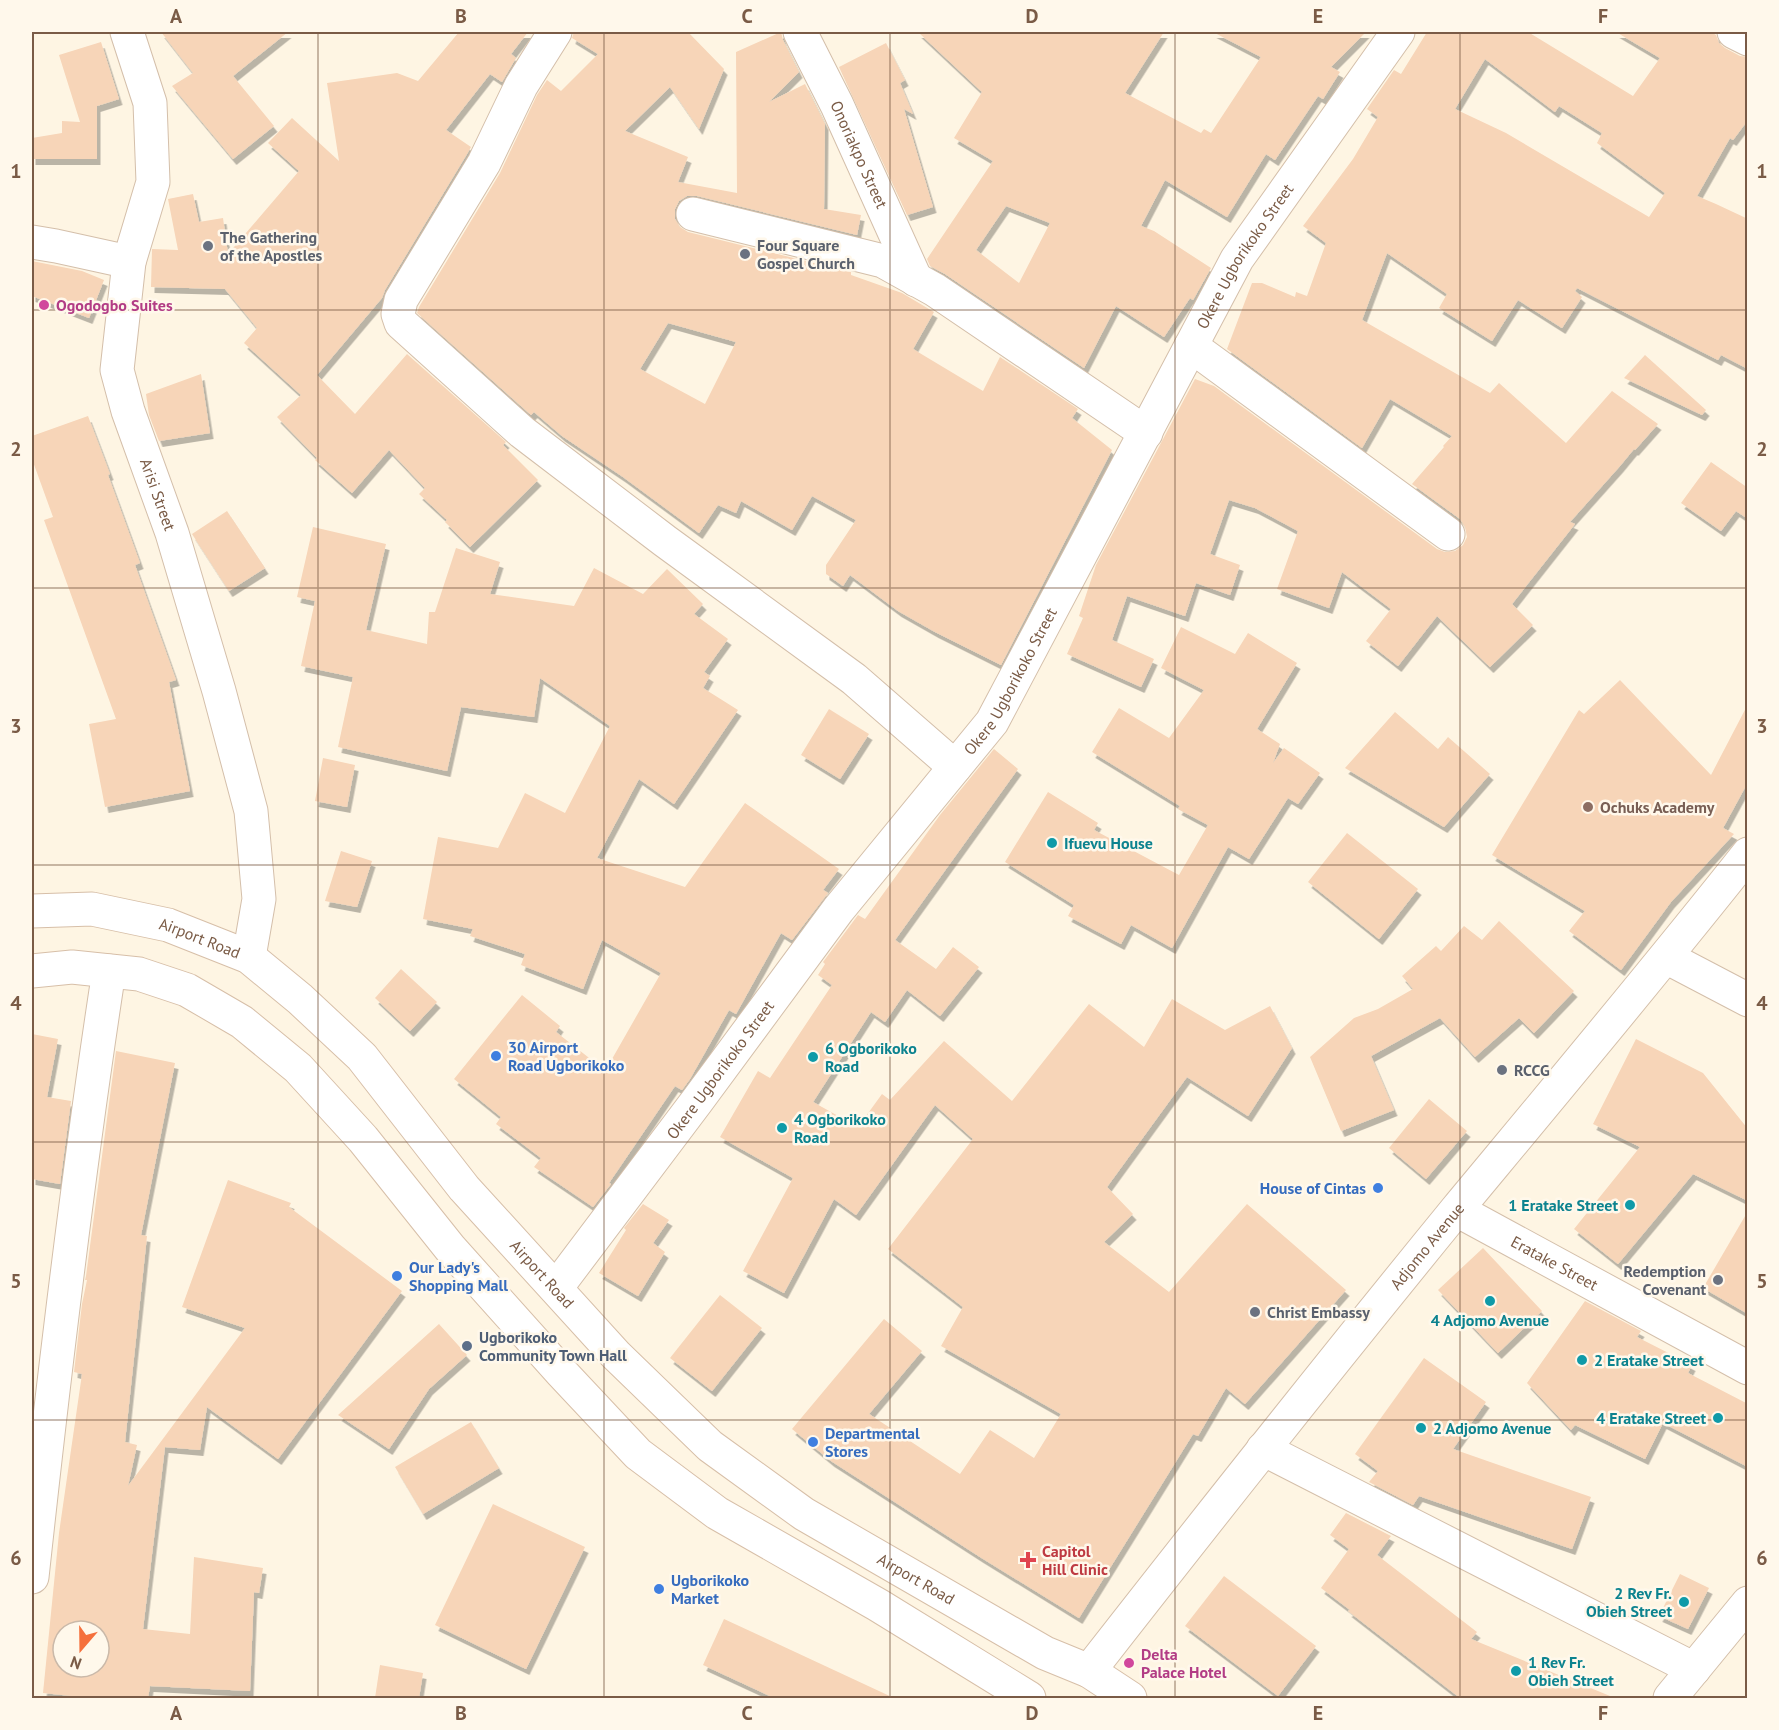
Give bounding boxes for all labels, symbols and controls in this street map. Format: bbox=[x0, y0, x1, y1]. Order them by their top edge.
text: A bbox=[170, 3, 183, 29]
text: B bbox=[455, 3, 467, 29]
text: C bbox=[741, 3, 753, 29]
text: D bbox=[1026, 3, 1039, 29]
text: E bbox=[1313, 3, 1323, 29]
text: F bbox=[1598, 3, 1608, 29]
street label: Onoriakpo Street bbox=[826, 97, 893, 212]
text: 1 bbox=[10, 158, 22, 184]
text: 1 bbox=[1756, 158, 1768, 184]
street label: Okere Ugborikoko Street bbox=[1192, 179, 1298, 332]
place label: The Gathering of the Apostles bbox=[220, 227, 323, 265]
place label: Four Square Gospel Church bbox=[757, 235, 855, 273]
marker: The Gathering of the Apostles bbox=[201, 239, 215, 253]
marker: Four Square Gospel Church bbox=[738, 247, 752, 261]
place label: Ogodogbo Suites bbox=[56, 295, 173, 315]
marker: Ogodogbo Suites bbox=[37, 298, 51, 312]
text: 2 bbox=[10, 436, 22, 462]
text: 2 bbox=[1756, 436, 1768, 462]
street label: Arisi Street bbox=[136, 456, 180, 534]
street label: Okere Ugborikoko Street bbox=[959, 603, 1061, 759]
text: 3 bbox=[10, 713, 22, 739]
text: 3 bbox=[1756, 713, 1768, 739]
place label: Ochuks Academy bbox=[1600, 797, 1715, 817]
marker: Ochuks Academy bbox=[1581, 800, 1595, 814]
place label: Ifuevu House bbox=[1064, 833, 1153, 853]
marker: Ifuevu House bbox=[1045, 836, 1059, 850]
street label: Airport Road bbox=[157, 913, 244, 963]
text: 4 bbox=[10, 990, 22, 1016]
text: 4 bbox=[1756, 990, 1768, 1016]
street label: Okere Ugborikoko Street bbox=[662, 996, 778, 1143]
place label: 30 Airport Road Ugborikoko bbox=[508, 1037, 625, 1075]
place label: 6 Ogborikoko Road bbox=[825, 1038, 917, 1076]
marker: 30 Airport Road Ugborikoko bbox=[489, 1049, 503, 1063]
marker: 6 Ogborikoko Road bbox=[806, 1050, 820, 1064]
place label: RCCG bbox=[1514, 1060, 1550, 1080]
marker: RCCG bbox=[1495, 1063, 1509, 1077]
place label: 4 Ogborikoko Road bbox=[794, 1109, 886, 1147]
marker: 4 Ogborikoko Road bbox=[775, 1121, 789, 1135]
place label: House of Cintas bbox=[1260, 1178, 1366, 1198]
marker: House of Cintas bbox=[1371, 1181, 1385, 1195]
place label: 1 Eratake Street bbox=[1508, 1195, 1618, 1215]
street label: Adjomo Avenue bbox=[1386, 1198, 1468, 1294]
marker: 1 Eratake Street bbox=[1623, 1198, 1637, 1212]
street label: Eratake Street bbox=[1508, 1231, 1602, 1295]
street label: Airport Road bbox=[506, 1235, 579, 1312]
place label: Our Lady's Shopping Mall bbox=[409, 1257, 508, 1295]
place label: Redemption Covenant bbox=[1624, 1261, 1706, 1299]
text: 5 bbox=[10, 1268, 22, 1294]
text: 5 bbox=[1756, 1268, 1768, 1294]
marker: Our Lady's Shopping Mall bbox=[390, 1269, 404, 1283]
marker: Redemption Covenant bbox=[1711, 1273, 1725, 1287]
marker: 4 Adjomo Avenue bbox=[1483, 1294, 1497, 1308]
place label: Christ Embassy bbox=[1267, 1302, 1370, 1322]
marker: Christ Embassy bbox=[1248, 1305, 1262, 1319]
place label: 4 Adjomo Avenue bbox=[1431, 1310, 1549, 1330]
place label: Ugborikoko Community Town Hall bbox=[479, 1327, 627, 1365]
marker: Ugborikoko Community Town Hall bbox=[460, 1339, 474, 1353]
place label: 2 Eratake Street bbox=[1594, 1350, 1704, 1370]
marker: 2 Eratake Street bbox=[1575, 1353, 1589, 1367]
place label: 4 Eratake Street bbox=[1596, 1408, 1706, 1428]
marker: 4 Eratake Street bbox=[1711, 1411, 1725, 1425]
place label: 2 Adjomo Avenue bbox=[1433, 1418, 1551, 1438]
marker: 2 Adjomo Avenue bbox=[1414, 1421, 1428, 1435]
place label: Departmental Stores bbox=[825, 1423, 920, 1461]
marker: Departmental Stores bbox=[806, 1435, 820, 1449]
place label: Capitol Hill Clinic bbox=[1042, 1541, 1108, 1579]
text: 6 bbox=[10, 1545, 22, 1571]
text: 6 bbox=[1756, 1545, 1768, 1571]
street label: Airport Road bbox=[874, 1549, 958, 1609]
marker: Capitol Hill Clinic bbox=[1019, 1551, 1037, 1569]
place label: Ugborikoko Market bbox=[671, 1570, 750, 1608]
marker: Ugborikoko Market bbox=[652, 1582, 666, 1596]
place label: 2 Rev Fr. Obieh Street bbox=[1586, 1583, 1672, 1621]
marker: 2 Rev Fr. Obieh Street bbox=[1677, 1595, 1691, 1609]
north arrow bbox=[51, 1619, 111, 1679]
place label: Delta Palace Hotel bbox=[1141, 1644, 1227, 1682]
text: N bbox=[68, 1652, 84, 1674]
place label: 1 Rev Fr. Obieh Street bbox=[1528, 1652, 1614, 1690]
marker: Delta Palace Hotel bbox=[1122, 1656, 1136, 1670]
marker: 1 Rev Fr. Obieh Street bbox=[1509, 1664, 1523, 1678]
text: A bbox=[170, 1700, 183, 1726]
text: B bbox=[455, 1700, 467, 1726]
text: C bbox=[741, 1700, 753, 1726]
text: D bbox=[1026, 1700, 1039, 1726]
text: E bbox=[1313, 1700, 1323, 1726]
text: F bbox=[1598, 1700, 1608, 1726]

